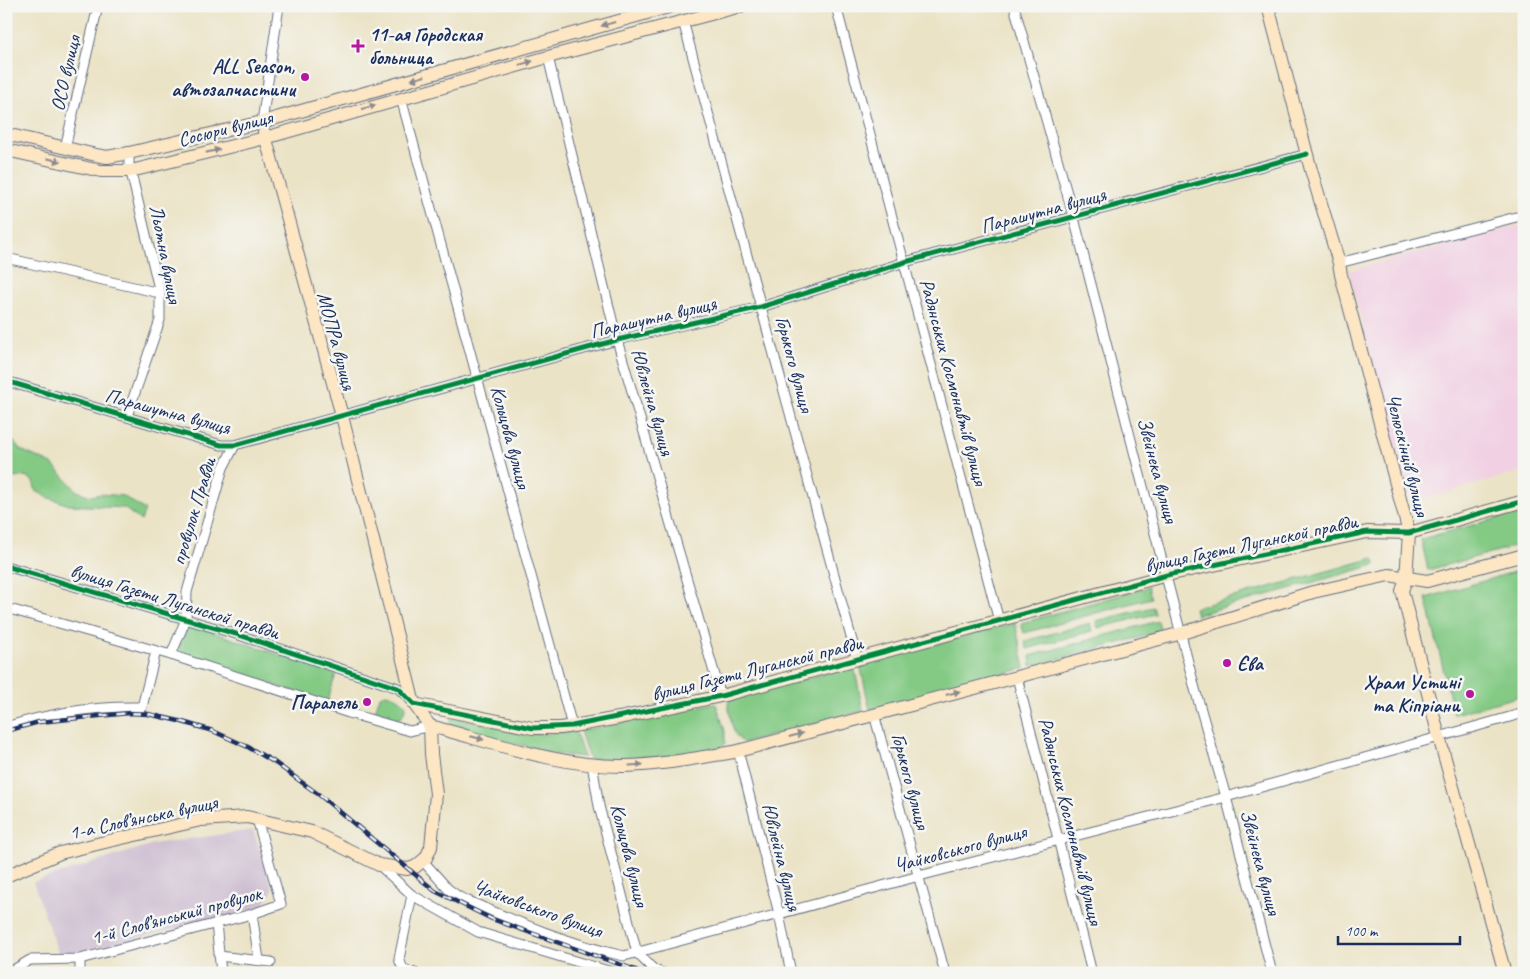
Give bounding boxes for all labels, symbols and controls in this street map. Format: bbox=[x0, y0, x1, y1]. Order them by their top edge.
one-way arrow bbox=[601, 20, 616, 28]
place label: 11-ая Городская больница bbox=[369, 22, 483, 70]
street label: ОСО вулиця bbox=[45, 31, 87, 113]
marker: 11-ая Городская больница bbox=[351, 39, 365, 53]
place label: ALL Season, автозапчастини bbox=[171, 54, 297, 102]
one-way arrow bbox=[518, 59, 533, 67]
marker: ALL Season, автозапчастини bbox=[299, 71, 311, 83]
one-way arrow bbox=[411, 74, 426, 82]
one-way arrow bbox=[362, 103, 377, 111]
street label: Сосюри вулиця bbox=[175, 104, 277, 152]
one-way arrow bbox=[205, 147, 220, 155]
one-way arrow bbox=[46, 156, 61, 164]
street label: Парашутна вулиця bbox=[978, 182, 1109, 239]
street label: Льотна вулиця bbox=[144, 203, 188, 307]
street label: Радянських Космонавтів вулиця bbox=[914, 276, 994, 490]
street label: МОПРа вулиця bbox=[311, 289, 362, 394]
street label: Парашутна вулиця bbox=[588, 291, 719, 344]
street label: Горького вулиця bbox=[770, 313, 820, 417]
street label: Ювілейна вулиця bbox=[625, 346, 680, 459]
street label: Парашутна вулиця bbox=[102, 383, 234, 440]
street label: Кольцова вулиця bbox=[485, 383, 537, 493]
street label: Челюскінців вулиця bbox=[1380, 391, 1435, 521]
street label: Звейнека вулиця bbox=[1131, 415, 1184, 527]
street label: провулок Правди bbox=[165, 453, 222, 568]
street label: вулиця Газєти Луганской правди bbox=[1142, 508, 1361, 579]
street label: вулиця Газєти Луганской правди bbox=[67, 558, 283, 646]
street label: вулиця Газєти Луганской правди bbox=[649, 630, 867, 708]
place label: Єва bbox=[1237, 651, 1265, 676]
marker: Єва bbox=[1221, 657, 1233, 669]
place label: Храм Устині та Кіпріани bbox=[1364, 670, 1463, 718]
marker: Храм Устині та Кіпріани bbox=[1464, 688, 1476, 700]
one-way arrow bbox=[945, 689, 960, 697]
place label: Паралель bbox=[291, 690, 358, 715]
marker: Паралель bbox=[361, 696, 373, 708]
street label: Радянських Космонавтів вулиця bbox=[1033, 715, 1109, 929]
street label: Горького вулиця bbox=[886, 730, 936, 834]
one-way arrow bbox=[788, 731, 803, 739]
one-way arrow bbox=[469, 735, 484, 743]
one-way arrow bbox=[629, 760, 645, 768]
street label: 1-а Слов’янська вулиця bbox=[67, 789, 221, 845]
street label: Кольцова вулиця bbox=[605, 801, 655, 911]
street label: Ювілейна вулиця bbox=[756, 801, 807, 914]
street label: Звейнека вулиця bbox=[1234, 807, 1287, 919]
street label: Чайковського вулиця bbox=[891, 818, 1031, 878]
street label: Чайковського вулиця bbox=[470, 874, 608, 944]
street label: 1-й Слов’янський провулок bbox=[88, 880, 266, 950]
scale bar bbox=[1338, 914, 1460, 946]
text: 100 m bbox=[1345, 922, 1379, 941]

